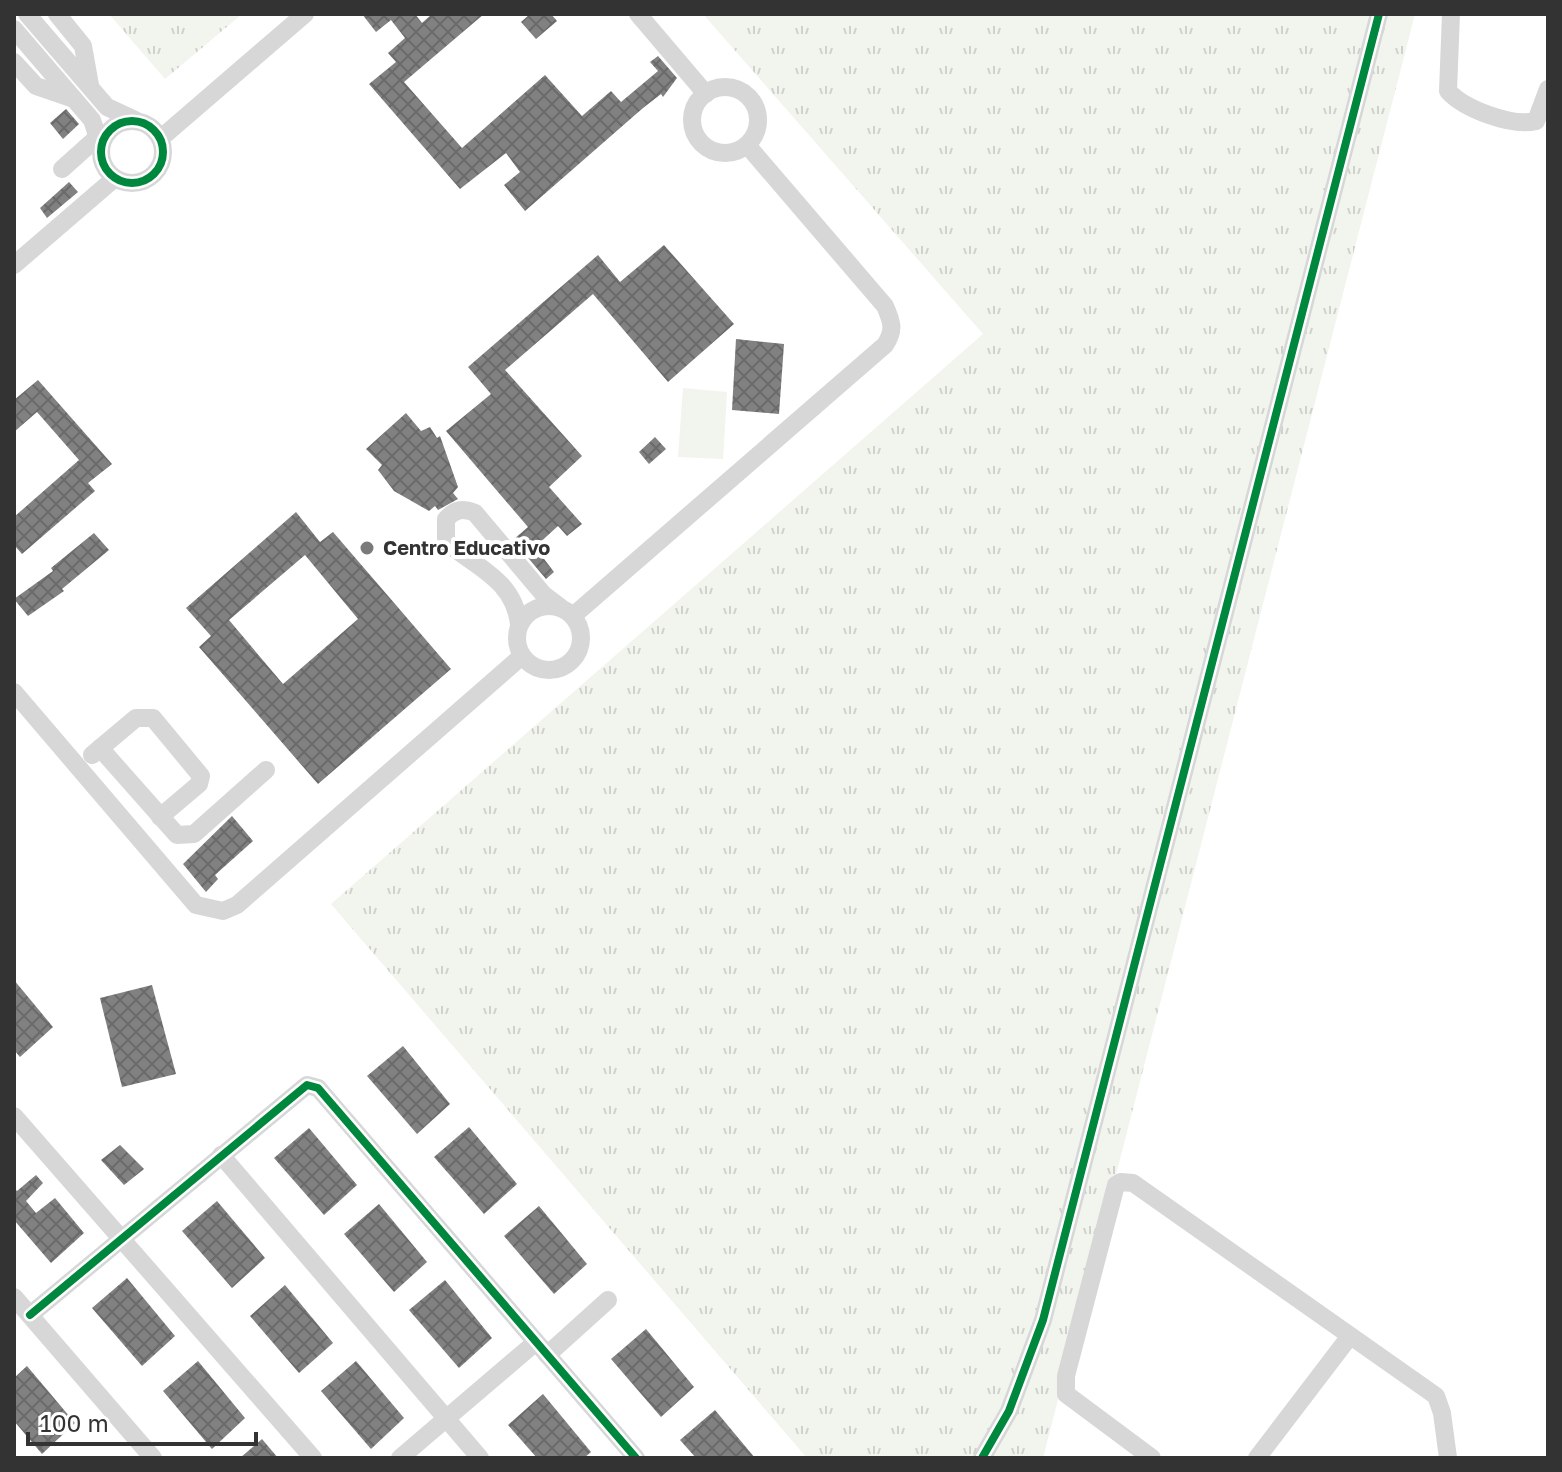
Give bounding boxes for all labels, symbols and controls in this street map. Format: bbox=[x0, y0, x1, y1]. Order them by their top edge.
place label: Centro Educativo bbox=[383, 535, 550, 559]
marker: Centro Educativo bbox=[358, 539, 376, 557]
scale bar bbox=[28, 1396, 256, 1446]
text: 100 m bbox=[40, 1408, 109, 1437]

